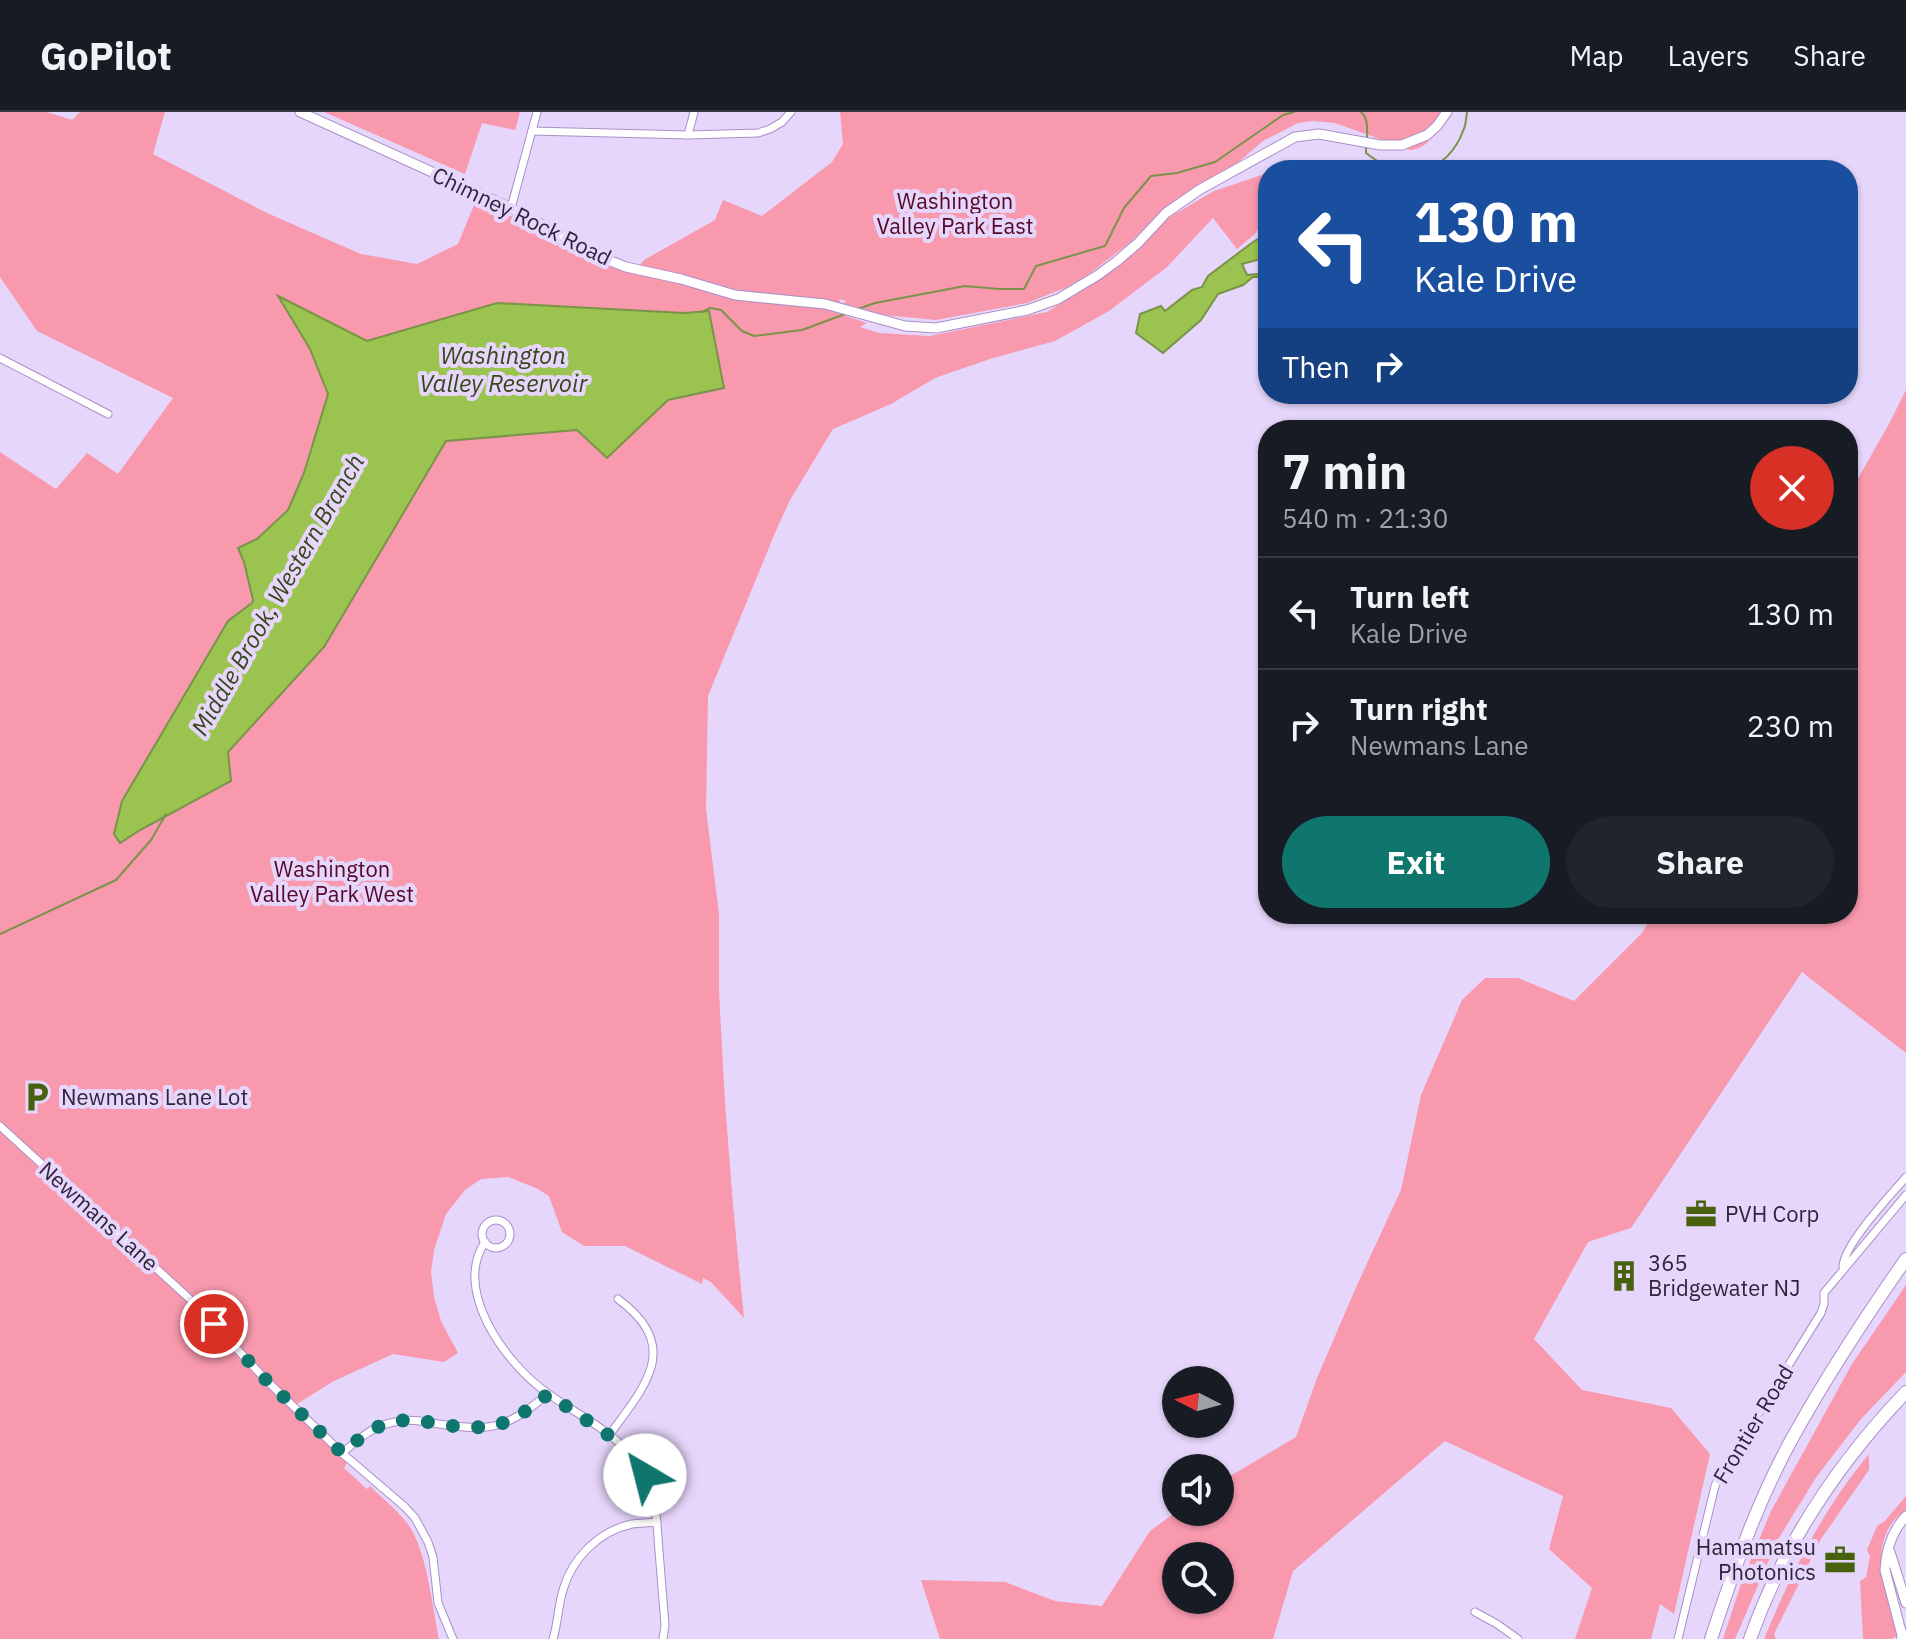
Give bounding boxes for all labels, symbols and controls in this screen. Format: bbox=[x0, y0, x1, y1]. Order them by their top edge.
text: GoPilot bbox=[40, 31, 172, 80]
text: Map bbox=[1569, 37, 1623, 74]
text: Layers bbox=[1667, 37, 1749, 74]
text: Share bbox=[1793, 37, 1866, 74]
street label: Chimney Rock Road bbox=[428, 160, 617, 272]
text: 130 m bbox=[1414, 185, 1578, 257]
park label: Washington Valley Park East bbox=[876, 186, 1034, 240]
icon: left bbox=[1282, 192, 1386, 296]
text: Kale Drive bbox=[1414, 255, 1577, 302]
water label: Washington Valley Reservoir bbox=[419, 339, 588, 399]
icon: right bbox=[1366, 344, 1410, 388]
text: Then bbox=[1282, 347, 1350, 386]
text: 7 min bbox=[1282, 440, 1407, 502]
button: close bbox=[1750, 446, 1834, 530]
water label: Middle Brook, Western Branch bbox=[183, 448, 371, 741]
text: 540 m · 21:30 bbox=[1282, 501, 1448, 535]
text: Turn left bbox=[1350, 577, 1469, 616]
icon: left bbox=[1282, 591, 1326, 635]
text: 130 m bbox=[1747, 594, 1834, 633]
text: Kale Drive bbox=[1350, 616, 1468, 650]
text: Turn right bbox=[1350, 689, 1488, 728]
icon: right bbox=[1282, 703, 1326, 747]
text: 230 m bbox=[1747, 706, 1834, 745]
text: Newmans Lane bbox=[1350, 728, 1529, 762]
button: Exit bbox=[1282, 816, 1550, 908]
button: Share bbox=[1566, 816, 1834, 908]
park label: Washington Valley Park West bbox=[250, 854, 414, 908]
parking icon: Newmans Lane Lot bbox=[20, 1080, 54, 1114]
place label: Newmans Lane Lot bbox=[61, 1082, 248, 1111]
street label: Newmans Lane bbox=[33, 1154, 165, 1277]
office icon: PVH Corp bbox=[1684, 1197, 1718, 1231]
place label: PVH Corp bbox=[1725, 1199, 1819, 1228]
place label: 365 Bridgewater NJ bbox=[1648, 1248, 1800, 1302]
building icon: 365 Bridgewater NJ bbox=[1607, 1259, 1641, 1293]
pin bbox=[180, 1290, 248, 1358]
icon: arrive bbox=[192, 1302, 236, 1346]
street label: Frontier Road bbox=[1706, 1359, 1799, 1489]
north arrow bbox=[1162, 1366, 1234, 1438]
map controls bbox=[1162, 1366, 1234, 1614]
position arrow bbox=[603, 1433, 687, 1517]
button: sound bbox=[1162, 1454, 1234, 1526]
place label: Hamamatsu Photonics bbox=[1696, 1532, 1816, 1586]
button: search bbox=[1162, 1542, 1234, 1614]
office icon: Hamamatsu Photonics bbox=[1823, 1543, 1857, 1577]

